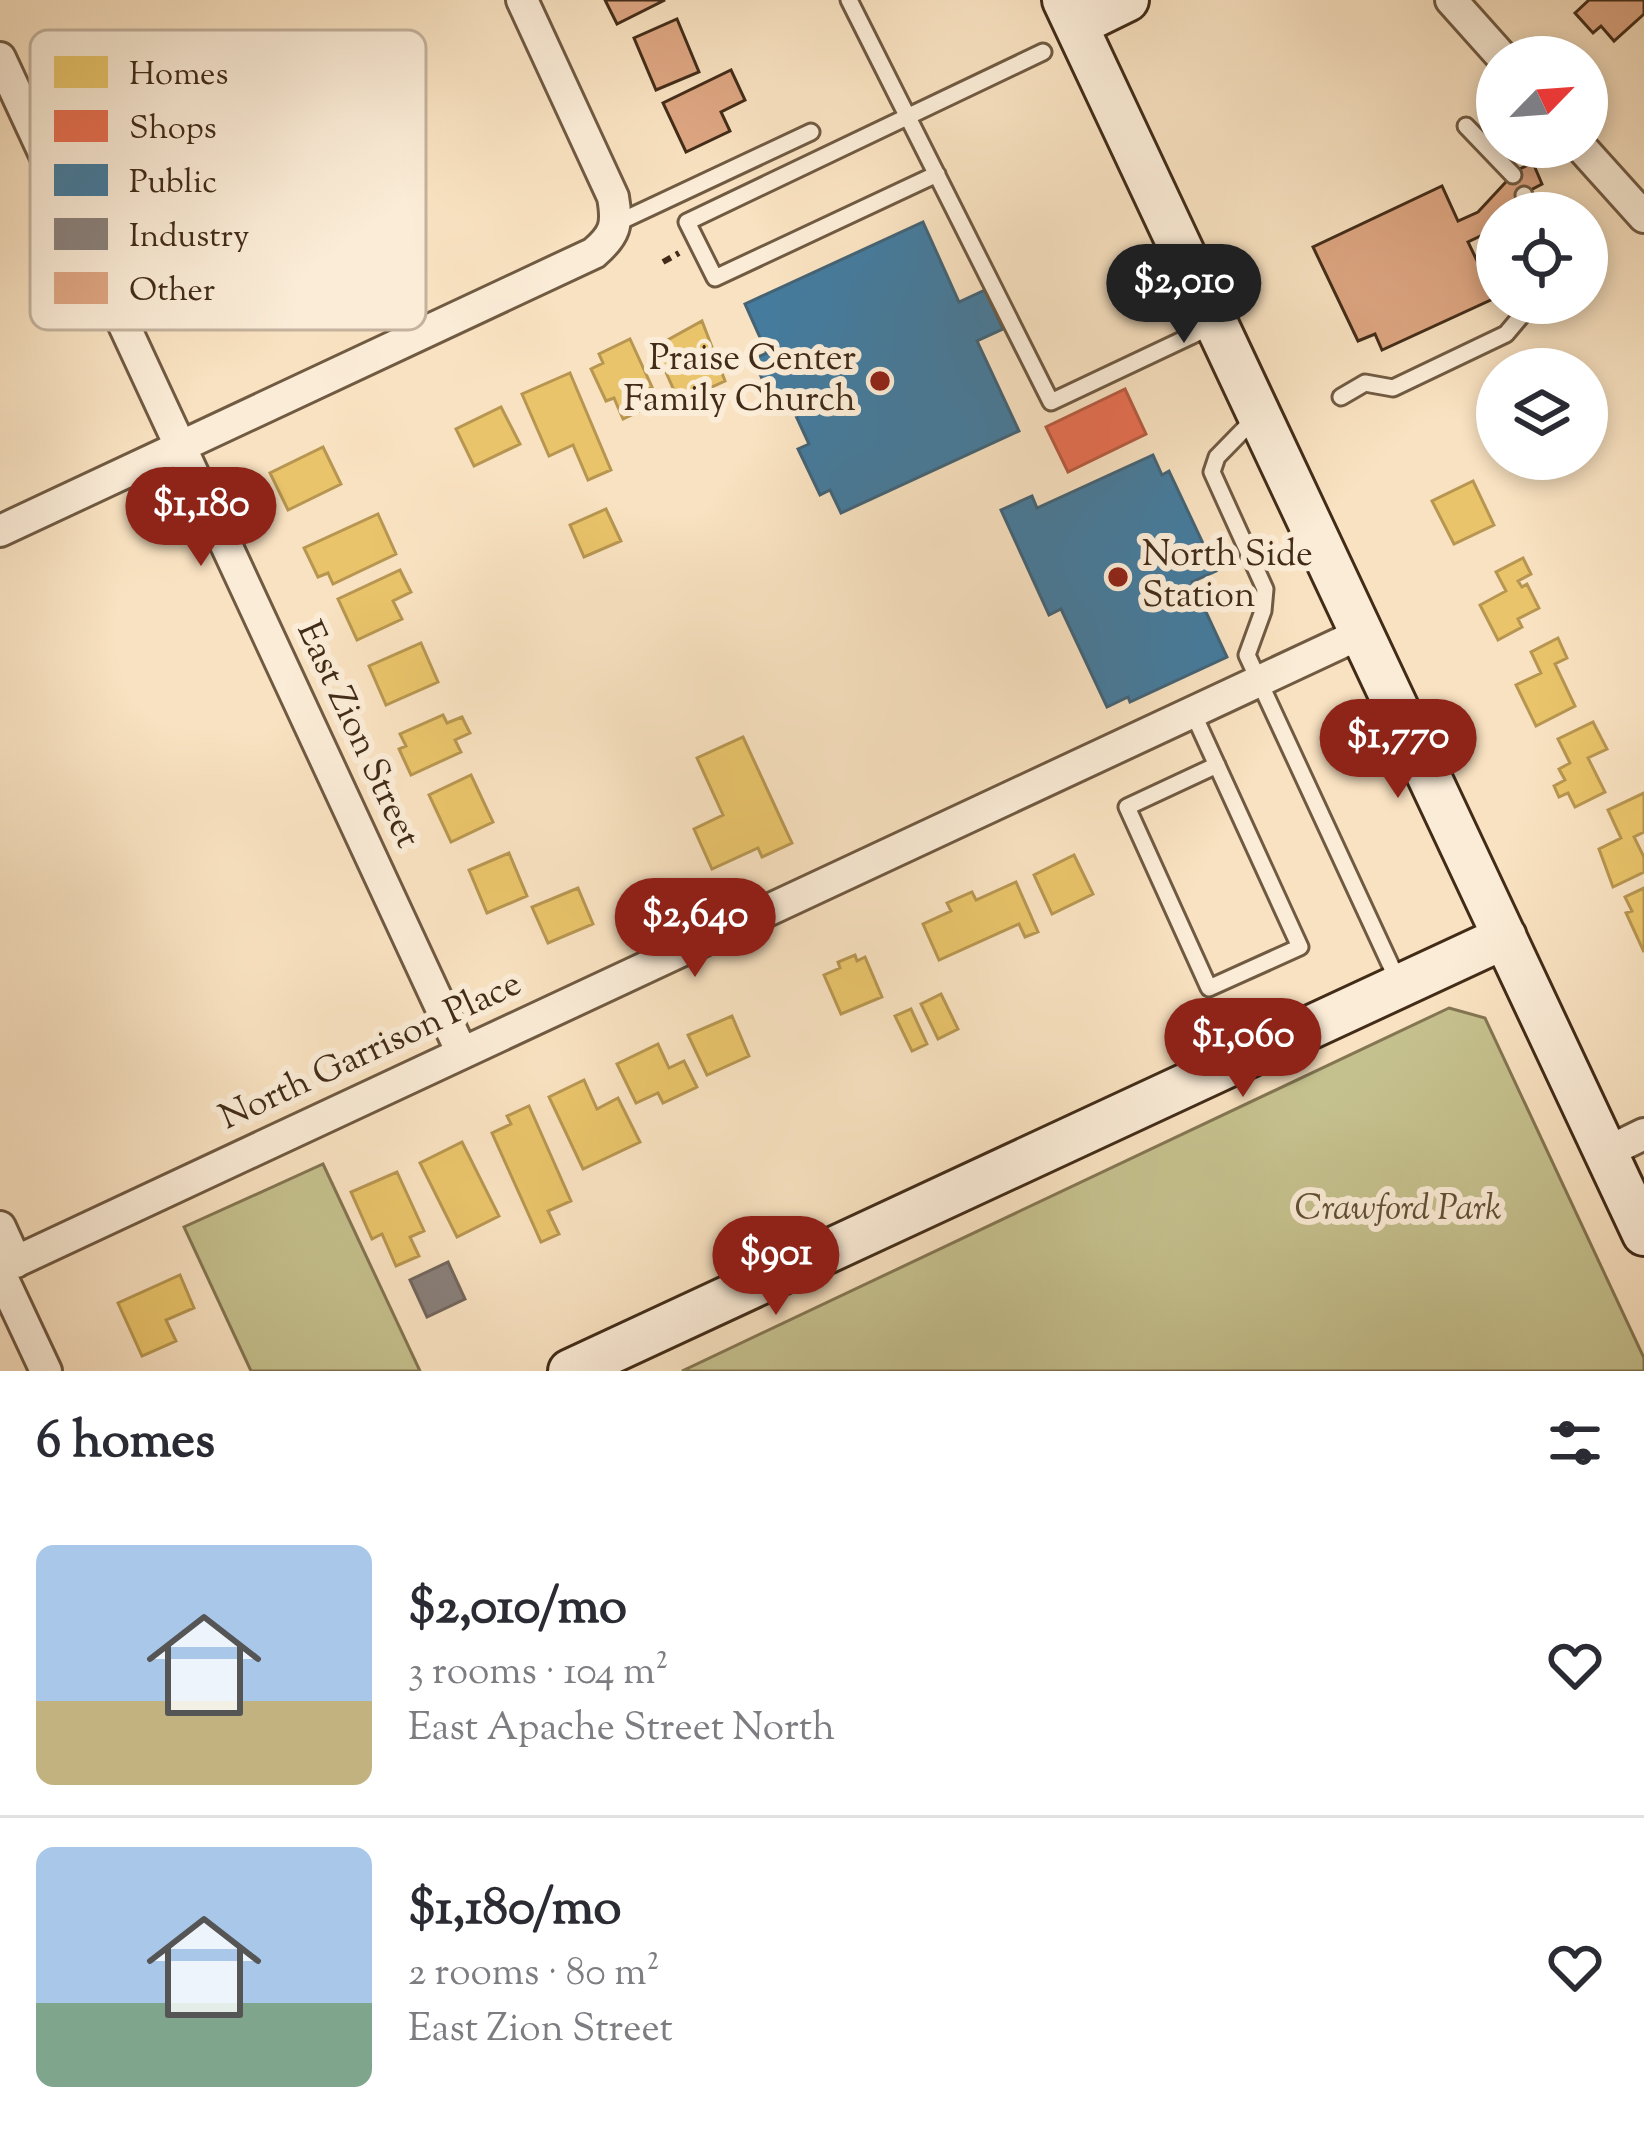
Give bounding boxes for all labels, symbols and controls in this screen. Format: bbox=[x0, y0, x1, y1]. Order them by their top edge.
legend bbox=[30, 30, 426, 330]
north arrow bbox=[1476, 36, 1608, 168]
map controls bbox=[1476, 36, 1608, 480]
text: Homes bbox=[129, 52, 228, 100]
text: Shops bbox=[129, 106, 217, 154]
text: Public bbox=[129, 160, 217, 208]
button: locate bbox=[1476, 192, 1608, 324]
text: Industry bbox=[129, 214, 249, 262]
pin: $2,010 bbox=[1086, 244, 1282, 346]
text: $2,010 bbox=[1133, 255, 1235, 311]
text: Other bbox=[129, 268, 215, 316]
place label: Praise Center Family Church bbox=[623, 334, 856, 427]
button: layers bbox=[1476, 348, 1608, 480]
marker: Praise Center Family Church bbox=[867, 368, 893, 394]
pin: $1,180 bbox=[103, 467, 299, 569]
text: $1,180 bbox=[152, 478, 250, 534]
place label: North Side Station bbox=[1142, 530, 1313, 623]
marker: North Side Station bbox=[1105, 564, 1131, 590]
street label: East Zion Street bbox=[282, 613, 432, 857]
pin: $1,770 bbox=[1300, 699, 1496, 801]
text: $1,770 bbox=[1347, 710, 1449, 766]
pin: $2,640 bbox=[597, 878, 793, 980]
text: $2,640 bbox=[642, 889, 748, 945]
street label: North Garrison Place bbox=[212, 959, 530, 1145]
pin: $1,060 bbox=[1145, 998, 1341, 1100]
text: $1,060 bbox=[1191, 1009, 1295, 1065]
park label: Crawford Park bbox=[1295, 1184, 1501, 1236]
pin: $901 bbox=[705, 1216, 847, 1318]
text: $901 bbox=[739, 1227, 813, 1283]
text: 6 homes bbox=[36, 1407, 215, 1480]
icon: filters bbox=[1542, 1410, 1608, 1476]
text: $2,010/mo bbox=[408, 1573, 627, 1646]
icon: home bbox=[132, 1593, 276, 1737]
icon: heart bbox=[1542, 1632, 1608, 1698]
text: 3 rooms · 104 m² bbox=[408, 1646, 668, 1702]
text: East Apache Street North bbox=[408, 1702, 835, 1758]
text: $1,180/mo bbox=[408, 1874, 621, 1947]
icon: home bbox=[132, 1895, 276, 2039]
icon: heart bbox=[1542, 1934, 1608, 2000]
text: 2 rooms · 80 m² bbox=[408, 1947, 660, 2003]
text: East Zion Street bbox=[408, 2003, 673, 2059]

